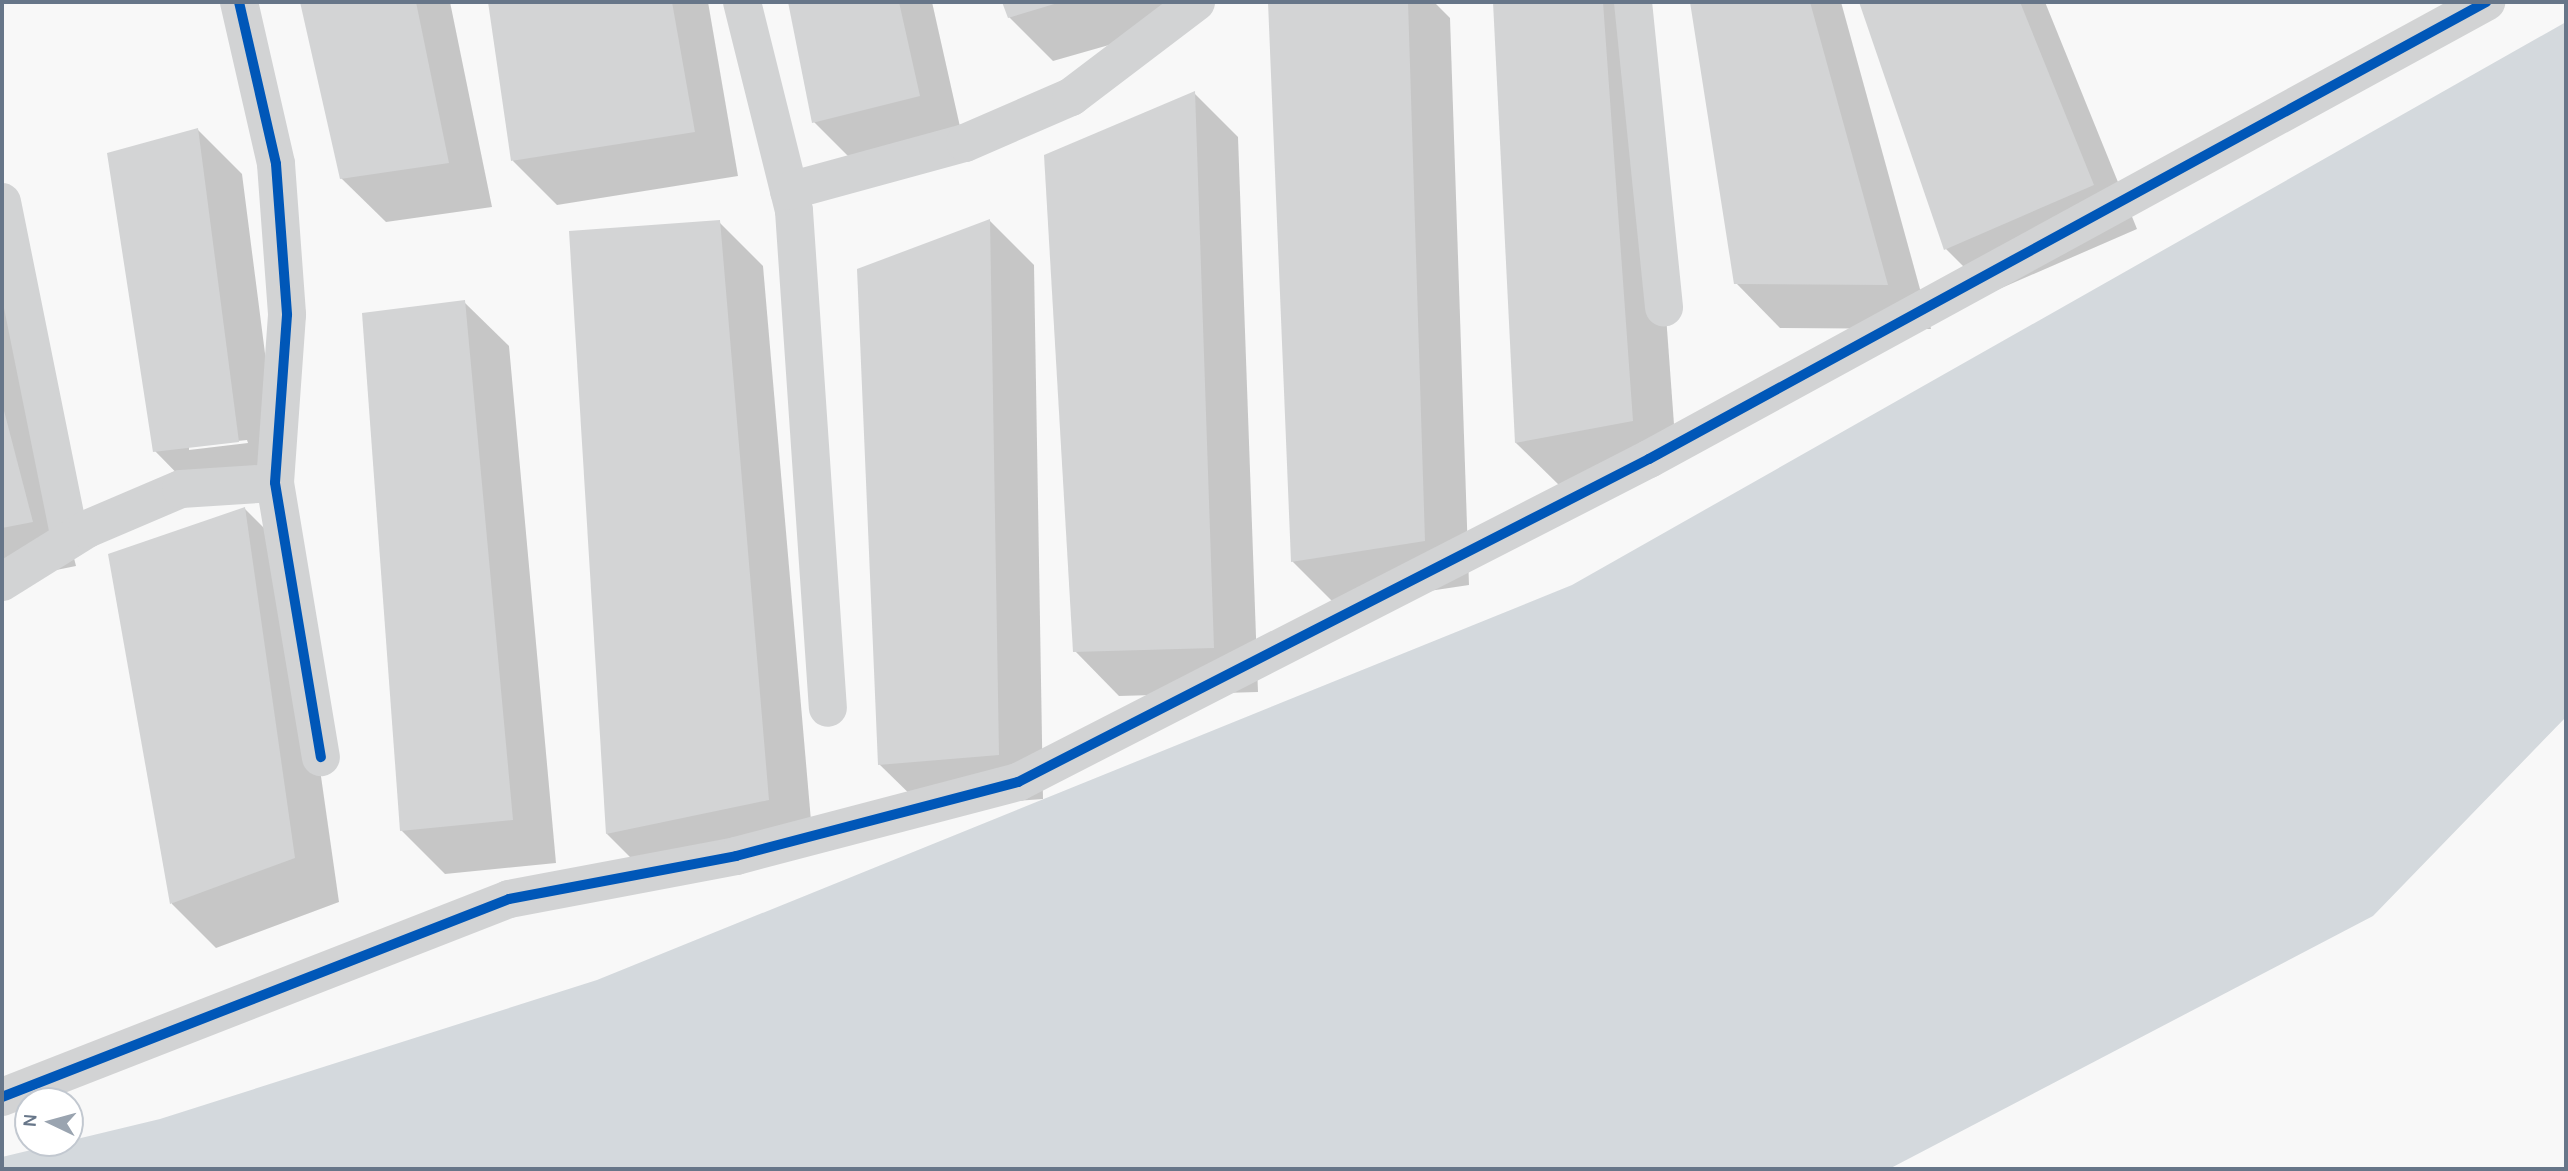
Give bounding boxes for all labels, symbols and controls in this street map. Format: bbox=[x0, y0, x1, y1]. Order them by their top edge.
north arrow bbox=[14, 1087, 84, 1157]
text: N bbox=[19, 1113, 42, 1128]

